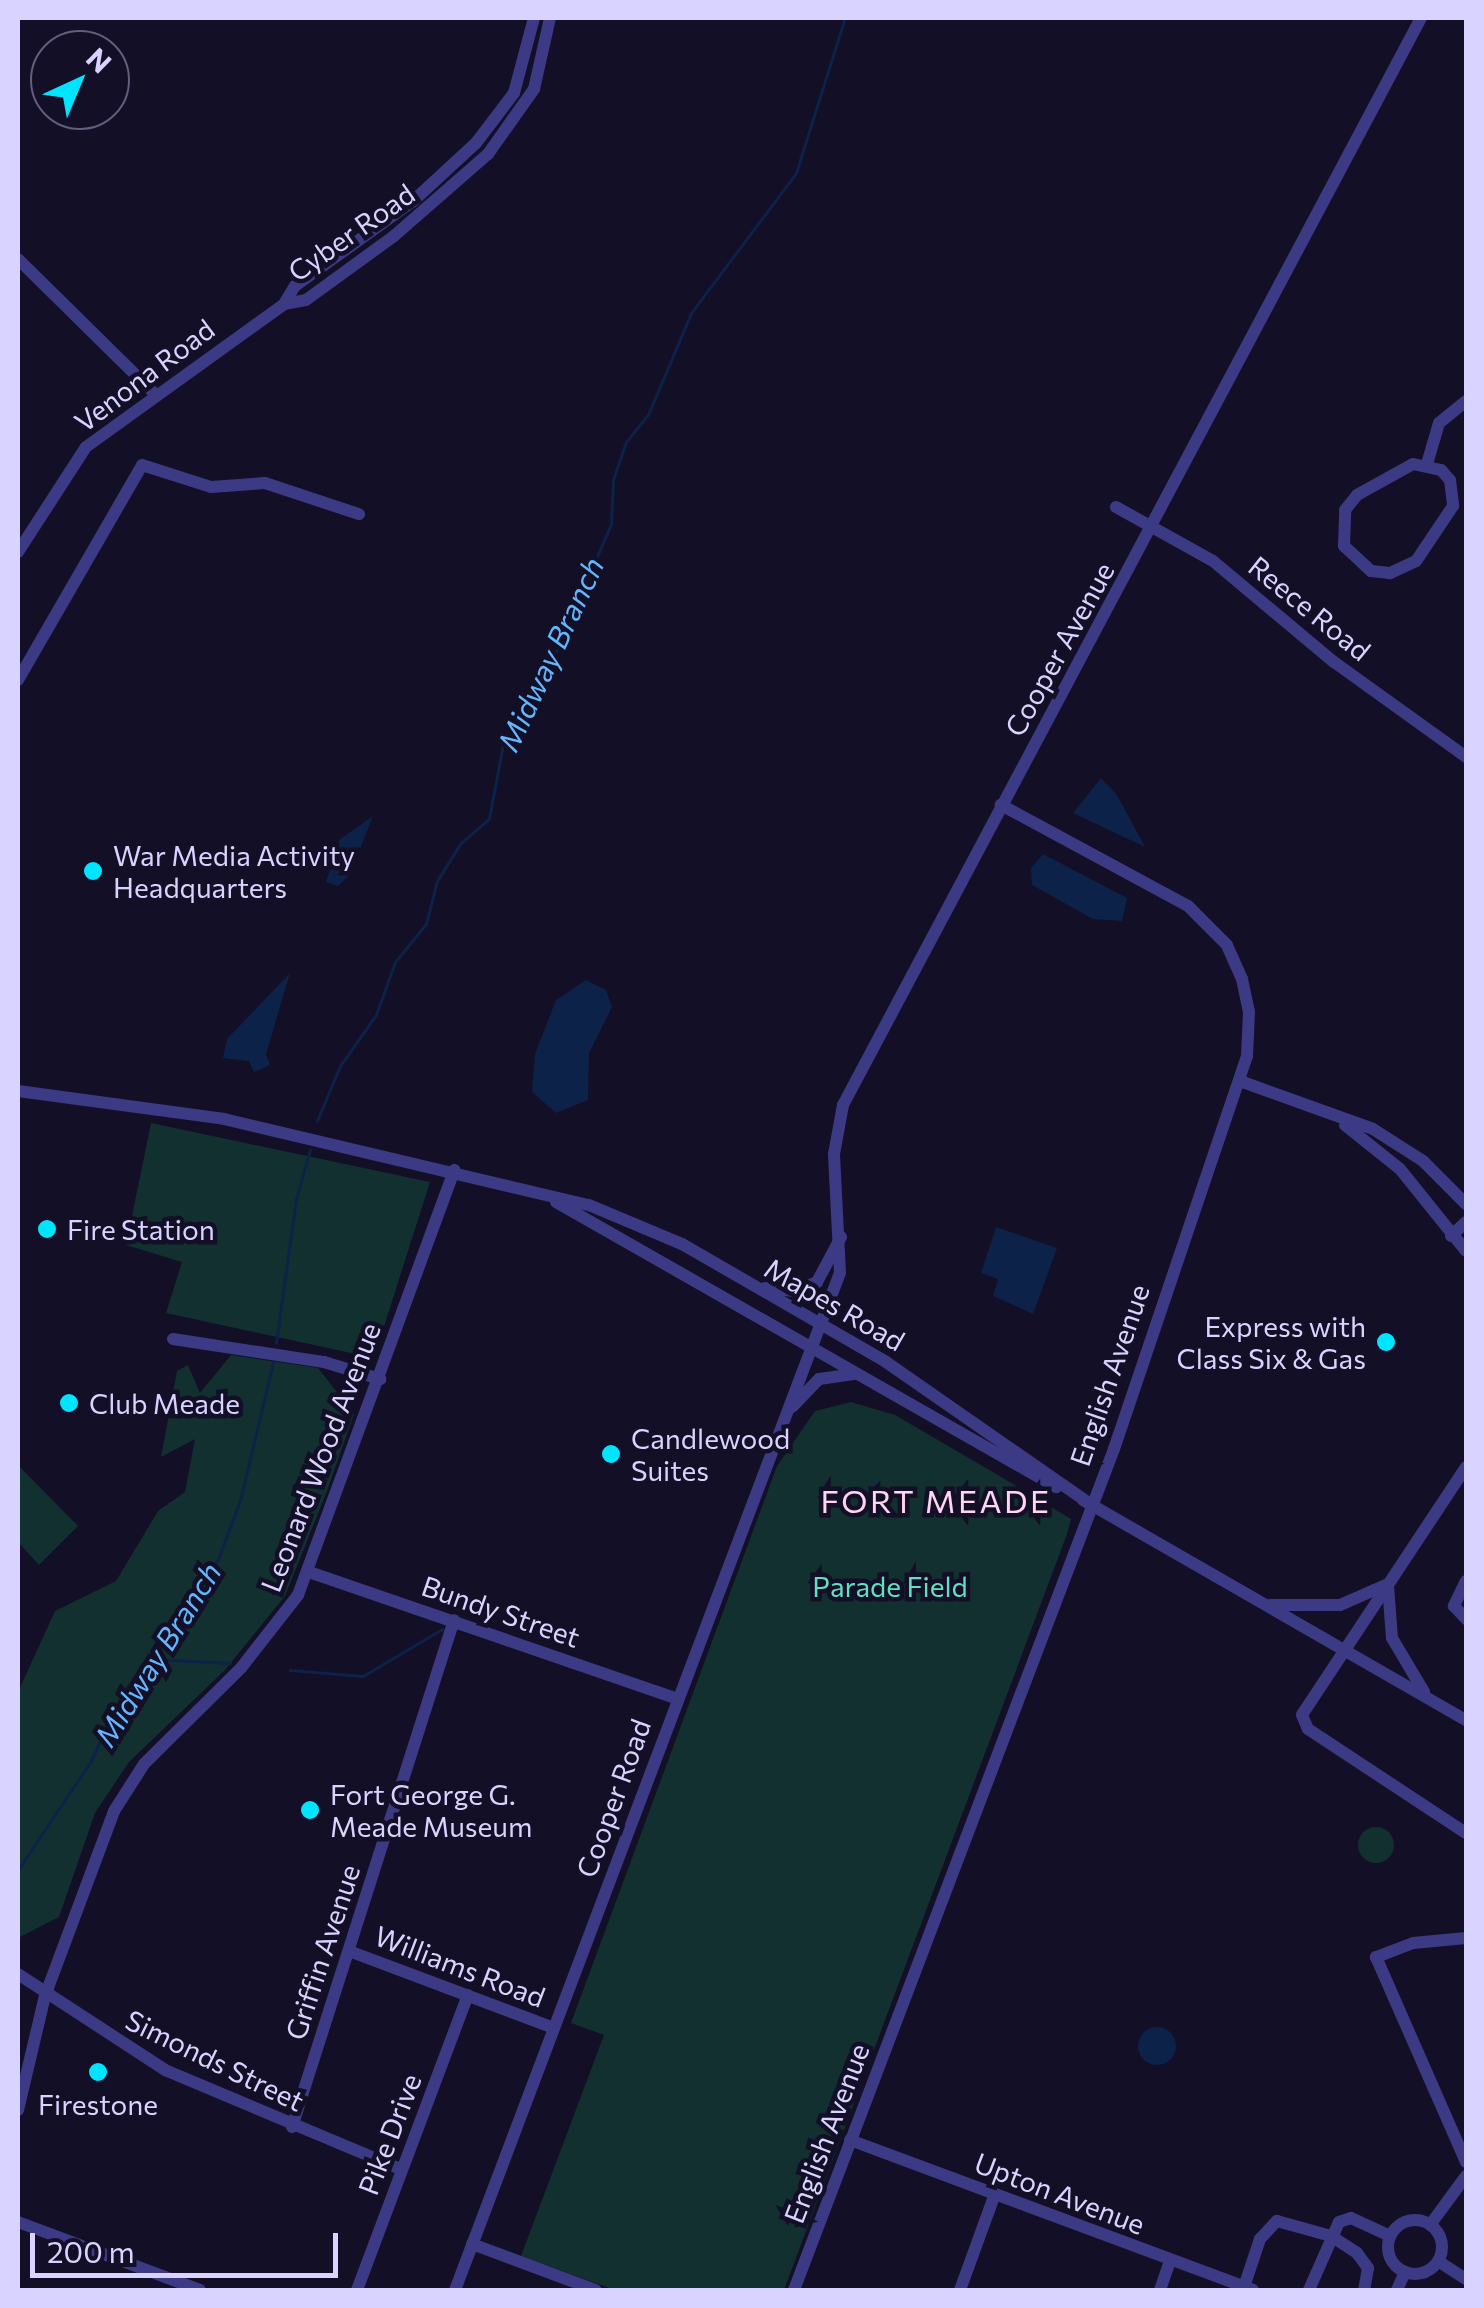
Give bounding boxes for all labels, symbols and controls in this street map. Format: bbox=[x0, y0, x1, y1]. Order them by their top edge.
north arrow bbox=[30, 30, 130, 130]
text: N bbox=[80, 40, 119, 79]
street label: Cyber Road bbox=[281, 176, 421, 288]
street label: Venona Road bbox=[68, 312, 220, 438]
street label: Reece Road bbox=[1242, 549, 1378, 667]
water label: Midway Branch bbox=[489, 551, 611, 757]
street label: Cooper Avenue bbox=[997, 556, 1121, 742]
place label: War Media Activity Headquarters bbox=[113, 838, 355, 904]
marker: War Media Activity Headquarters bbox=[82, 860, 104, 882]
place label: Fire Station bbox=[67, 1212, 215, 1246]
marker: Fire Station bbox=[36, 1218, 58, 1240]
street label: Mapes Road bbox=[759, 1250, 911, 1358]
street label: English Avenue bbox=[1062, 1280, 1156, 1470]
place label: Express with Class Six & Gas bbox=[1177, 1309, 1366, 1375]
street label: Leonard Wood Avenue bbox=[253, 1318, 387, 1596]
marker: Express with Class Six & Gas bbox=[1375, 1331, 1397, 1353]
place label: Club Meade bbox=[89, 1386, 240, 1420]
marker: Club Meade bbox=[58, 1392, 80, 1414]
place label: Candlewood Suites bbox=[631, 1421, 790, 1487]
marker: Candlewood Suites bbox=[600, 1443, 622, 1465]
district label: FORT MEADE bbox=[820, 1481, 1052, 1519]
water label: Midway Branch bbox=[86, 1556, 228, 1752]
street label: Bundy Street bbox=[418, 1568, 584, 1654]
park label: Parade Field bbox=[812, 1569, 968, 1603]
street label: Cooper Road bbox=[569, 1714, 657, 1882]
place label: Fort George G. Meade Museum bbox=[330, 1777, 532, 1843]
marker: Fort George G. Meade Museum bbox=[299, 1799, 321, 1821]
street label: Griffin Avenue bbox=[278, 1860, 366, 2044]
street label: Williams Road bbox=[370, 1918, 550, 2014]
street label: Simonds Street bbox=[120, 2002, 310, 2118]
street label: English Avenue bbox=[776, 2038, 876, 2228]
marker: Firestone bbox=[87, 2061, 109, 2083]
street label: Pike Drive bbox=[351, 2069, 427, 2199]
place label: Firestone bbox=[38, 2087, 158, 2121]
street label: Upton Avenue bbox=[970, 2145, 1150, 2241]
scale bar bbox=[35, 2213, 342, 2275]
text: 200 m bbox=[47, 2232, 135, 2269]

